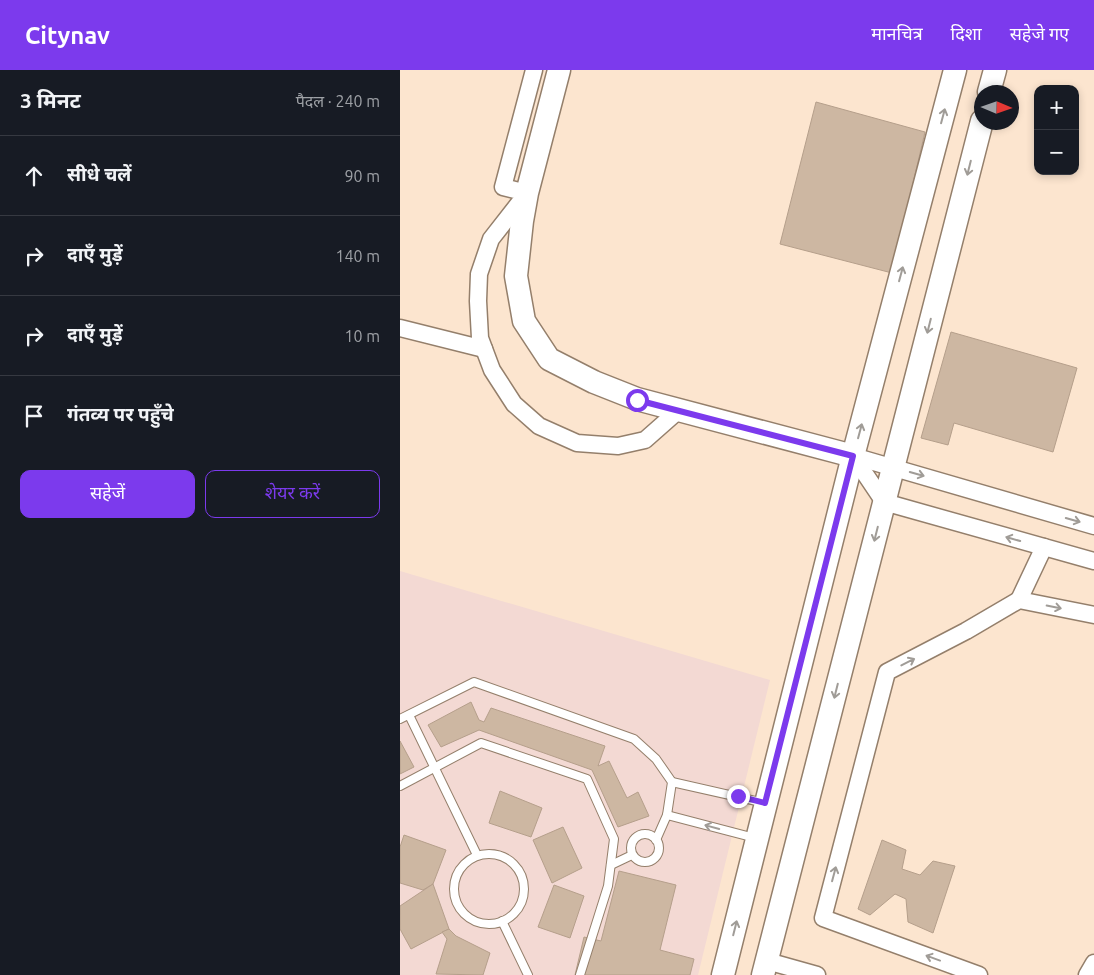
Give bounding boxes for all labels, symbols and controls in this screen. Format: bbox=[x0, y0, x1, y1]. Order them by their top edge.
text: Citynav bbox=[25, 22, 110, 49]
text: मानचित्र bbox=[871, 23, 923, 43]
text: दिशा bbox=[951, 23, 982, 43]
text: सहेजे गए bbox=[1010, 23, 1069, 43]
north arrow bbox=[974, 85, 1019, 130]
map controls bbox=[1034, 85, 1079, 175]
button: + bbox=[1034, 85, 1079, 130]
text: 3 मिनट bbox=[20, 88, 81, 112]
text: पैदल · 240 m bbox=[296, 92, 380, 110]
one-way arrow bbox=[939, 109, 948, 125]
button: − bbox=[1034, 130, 1079, 175]
one-way arrow bbox=[964, 160, 974, 176]
icon: ahead bbox=[20, 162, 48, 190]
text: सीधे चलें bbox=[67, 163, 131, 185]
text: 90 m bbox=[344, 167, 380, 185]
icon: right bbox=[20, 242, 48, 270]
text: दाएँ मुड़ें bbox=[67, 243, 123, 265]
text: 140 m bbox=[335, 247, 380, 265]
one-way arrow bbox=[897, 266, 907, 282]
one-way arrow bbox=[924, 317, 933, 333]
icon: right bbox=[20, 322, 48, 350]
text: दाएँ मुड़ें bbox=[67, 323, 123, 345]
text: 10 m bbox=[344, 327, 380, 345]
route start bbox=[626, 389, 649, 412]
icon: arrive bbox=[20, 402, 48, 430]
text: गंतव्य पर पहुँचे bbox=[67, 403, 174, 425]
one-way arrow bbox=[856, 423, 865, 439]
button: सहेजें bbox=[20, 470, 195, 518]
button: शेयर करें bbox=[205, 470, 380, 518]
one-way arrow bbox=[909, 470, 925, 480]
one-way arrow bbox=[1065, 516, 1081, 525]
one-way arrow bbox=[871, 526, 880, 542]
one-way arrow bbox=[1006, 533, 1022, 543]
one-way arrow bbox=[1046, 603, 1062, 612]
one-way arrow bbox=[900, 657, 915, 666]
one-way arrow bbox=[830, 683, 840, 699]
route end bbox=[727, 785, 750, 808]
one-way arrow bbox=[705, 822, 721, 831]
one-way arrow bbox=[830, 867, 839, 883]
one-way arrow bbox=[731, 920, 740, 936]
one-way arrow bbox=[926, 953, 942, 962]

